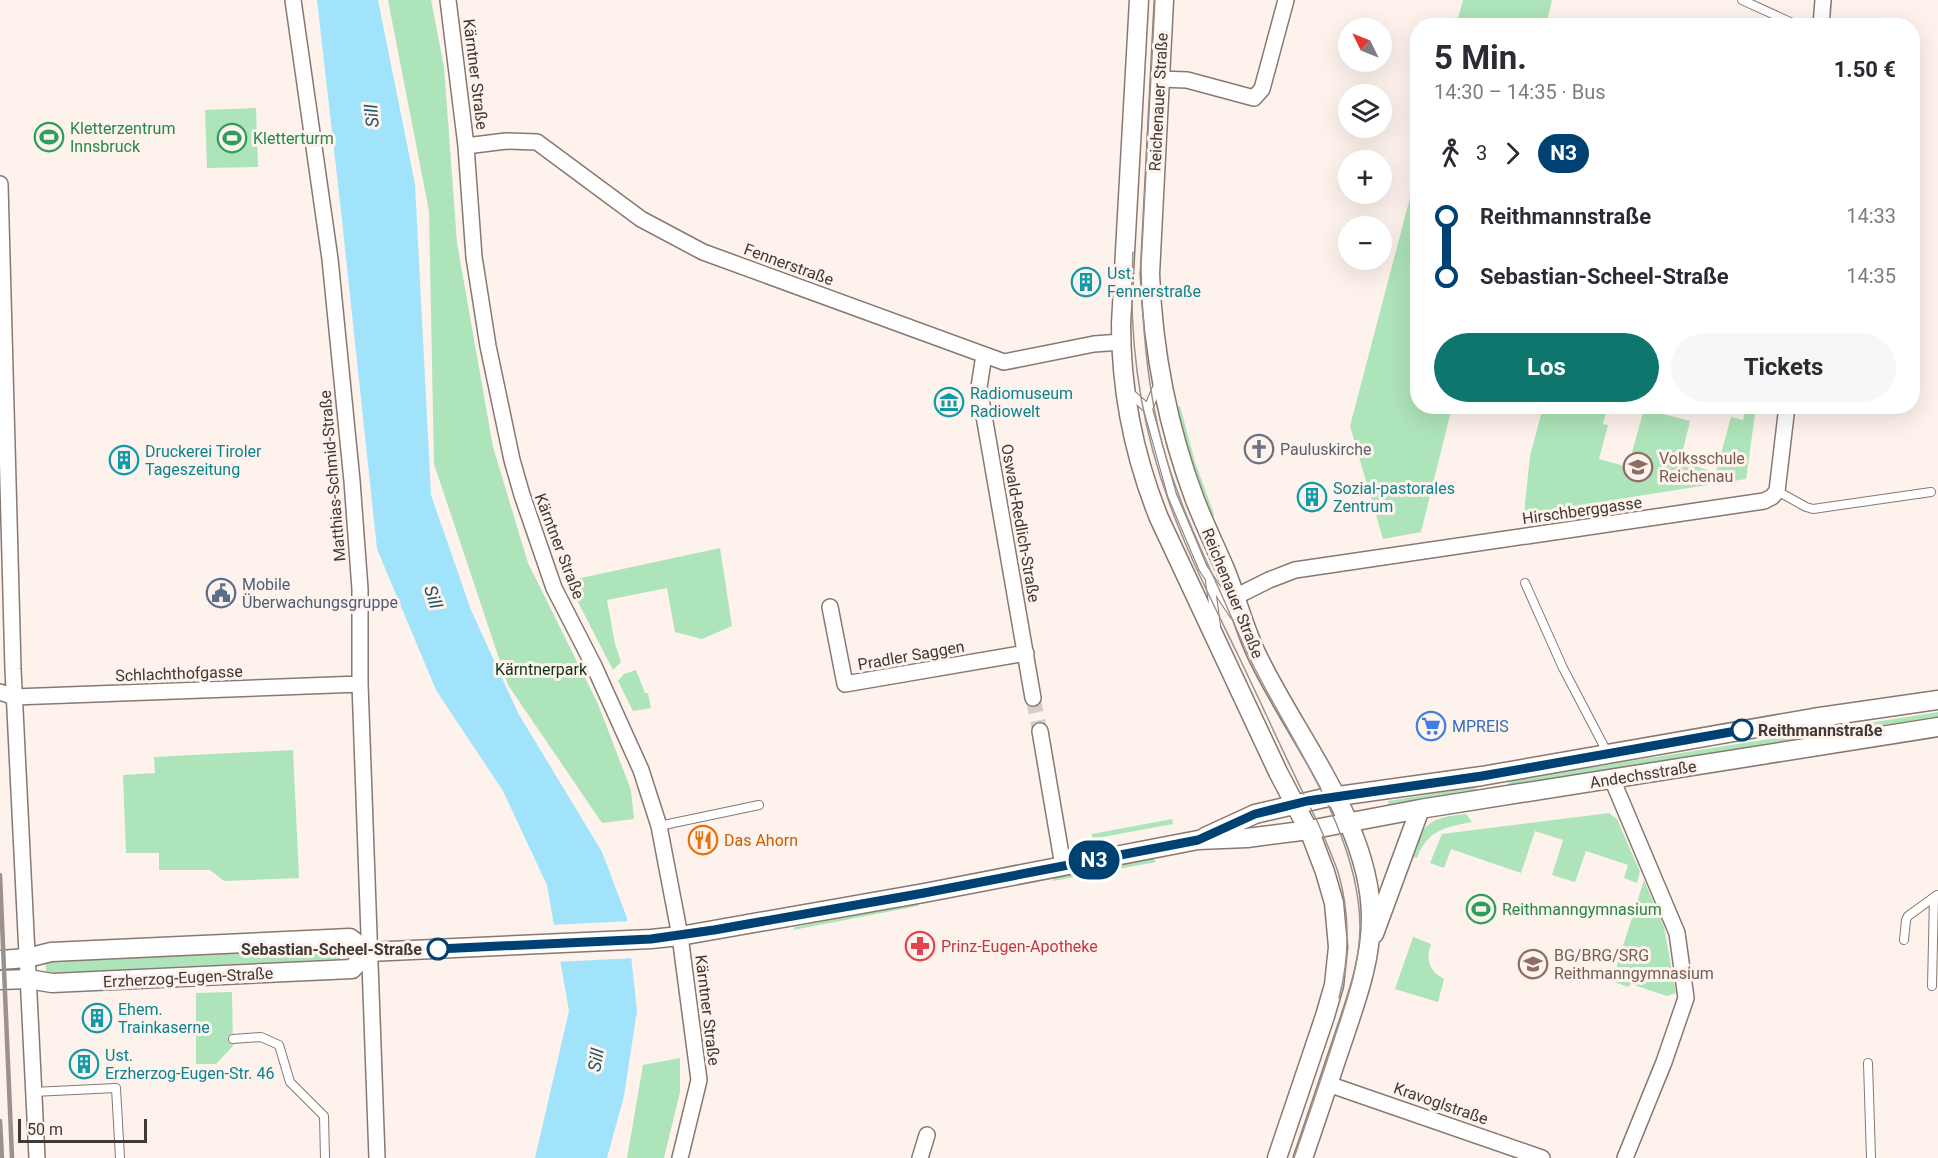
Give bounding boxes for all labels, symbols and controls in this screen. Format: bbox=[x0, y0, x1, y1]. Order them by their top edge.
street label: Kärntner Straße bbox=[459, 18, 492, 131]
north arrow bbox=[1338, 18, 1392, 72]
map controls bbox=[1338, 18, 1392, 270]
street label: Reichenauer Straße bbox=[1145, 32, 1172, 172]
text: 5 Min. bbox=[1434, 38, 1527, 77]
text: 1.50 € bbox=[1834, 57, 1896, 82]
text: 14:30 – 14:35 · Bus bbox=[1434, 80, 1606, 104]
button: layers bbox=[1338, 84, 1392, 138]
water label: Sill bbox=[360, 103, 383, 128]
place label: Kletterzentrum Innsbruck bbox=[70, 119, 175, 156]
sports icon: Kletterzentrum Innsbruck bbox=[33, 121, 65, 153]
sports icon: Kletterturm bbox=[216, 122, 248, 154]
place label: Kletterturm bbox=[253, 129, 334, 148]
icon: walk bbox=[1434, 137, 1467, 170]
icon: forward bbox=[1496, 137, 1529, 170]
text: 3 bbox=[1476, 141, 1487, 165]
text: N3 bbox=[1550, 141, 1577, 165]
button: + bbox=[1338, 150, 1392, 204]
text: Reithmannstraße bbox=[1480, 204, 1651, 229]
text: 14:33 bbox=[1846, 204, 1896, 228]
button: − bbox=[1338, 216, 1392, 270]
street label: Fennerstraße bbox=[741, 239, 836, 289]
place label: Ust. Fennerstraße bbox=[1107, 264, 1201, 301]
text: Sebastian-Scheel-Straße bbox=[1480, 264, 1729, 289]
text: 14:35 bbox=[1846, 264, 1896, 288]
building icon: Ust. Fennerstraße bbox=[1070, 266, 1102, 298]
button: Los bbox=[1434, 333, 1659, 402]
button: Tickets bbox=[1671, 333, 1896, 402]
place label: Radiomuseum Radiowelt bbox=[970, 384, 1073, 421]
museum icon: Radiomuseum Radiowelt bbox=[933, 386, 965, 418]
street label: Matthias-Schmid-Straße bbox=[316, 390, 349, 562]
church icon: Pauluskirche bbox=[1243, 433, 1275, 465]
place label: Pauluskirche bbox=[1280, 440, 1371, 459]
place label: Druckerei Tiroler Tageszeitung bbox=[145, 442, 262, 479]
street label: Oswald-Redlich-Straße bbox=[997, 442, 1044, 604]
building icon: Druckerei Tiroler Tageszeitung bbox=[108, 444, 140, 476]
place label: Volksschule Reichenau bbox=[1659, 449, 1745, 486]
school or university icon: Volksschule Reichenau bbox=[1622, 451, 1654, 483]
place label: Sozial-pastorales Zentrum bbox=[1333, 479, 1455, 516]
building icon: Sozial-pastorales Zentrum bbox=[1296, 481, 1328, 513]
street label: Kärntner Straße bbox=[531, 491, 588, 602]
street label: Hirschberggasse bbox=[1521, 493, 1643, 528]
street label: Reichenauer Straße bbox=[1198, 525, 1267, 661]
place label: Mobile Überwachungsgruppe bbox=[242, 575, 398, 612]
public building icon: Mobile Überwachungsgruppe bbox=[205, 577, 237, 609]
water label: Sill bbox=[420, 583, 447, 612]
street label: Pradler Saggen bbox=[856, 637, 966, 674]
park label: Kärntnerpark bbox=[495, 660, 588, 679]
street label: Schlachthofgasse bbox=[115, 662, 243, 685]
supermarket icon: MPREIS bbox=[1415, 710, 1447, 742]
place label: MPREIS bbox=[1452, 717, 1509, 736]
marker: Reithmannstraße bbox=[1731, 719, 1753, 741]
place label: Reithmannstraße bbox=[1758, 721, 1883, 740]
street label: Andechsstraße bbox=[1588, 757, 1698, 792]
restaurant icon: Das Ahorn bbox=[687, 824, 719, 856]
place label: Das Ahorn bbox=[724, 831, 798, 850]
line badge: N3 bbox=[1067, 840, 1121, 880]
text: N3 bbox=[1081, 848, 1107, 872]
sports icon: Reithmanngymnasium bbox=[1465, 893, 1497, 925]
place label: Reithmanngymnasium bbox=[1502, 900, 1662, 919]
pharmacy icon: Prinz-Eugen-Apotheke bbox=[904, 930, 936, 962]
place label: Prinz-Eugen-Apotheke bbox=[941, 937, 1098, 956]
marker: Sebastian-Scheel-Straße bbox=[427, 938, 449, 960]
place label: Sebastian-Scheel-Straße bbox=[241, 940, 422, 959]
place label: BG/BRG/SRG Reithmanngymnasium bbox=[1554, 946, 1714, 983]
school or university icon: BG/BRG/SRG Reithmanngymnasium bbox=[1517, 948, 1549, 980]
street label: Kärntner Straße bbox=[691, 954, 724, 1067]
street label: Erzherzog-Eugen-Straße bbox=[102, 964, 274, 991]
place label: Ehem. Trainkaserne bbox=[118, 1000, 210, 1037]
building icon: Ehem. Trainkaserne bbox=[81, 1002, 113, 1034]
place label: Ust. Erzherzog-Eugen-Str. 46 bbox=[105, 1046, 274, 1083]
water label: Sill bbox=[583, 1046, 608, 1073]
building icon: Ust. Erzherzog-Eugen-Str. 46 bbox=[68, 1048, 100, 1080]
street label: Kravoglstraße bbox=[1391, 1078, 1491, 1129]
scale bar bbox=[18, 1116, 147, 1144]
text: 50 m bbox=[27, 1120, 63, 1139]

